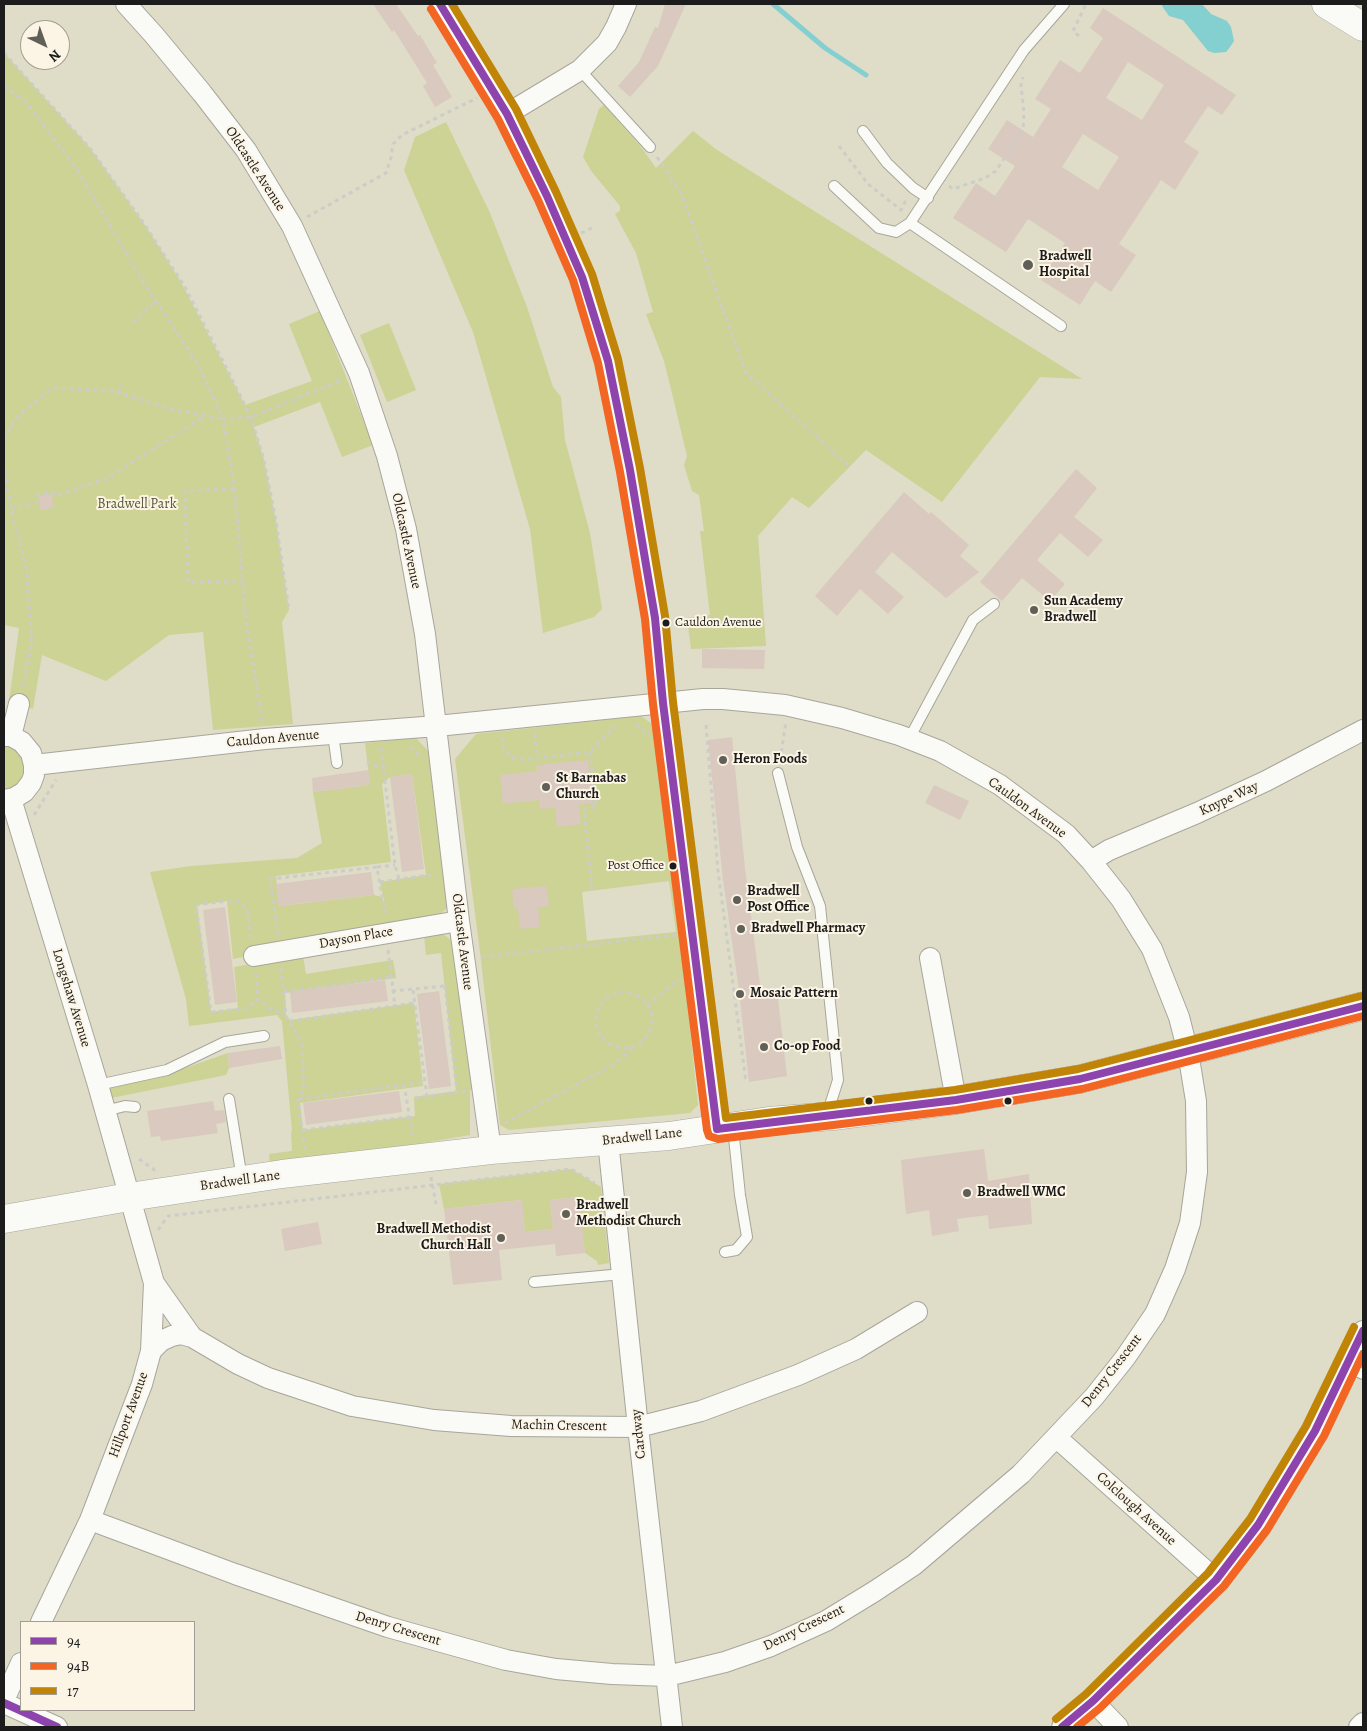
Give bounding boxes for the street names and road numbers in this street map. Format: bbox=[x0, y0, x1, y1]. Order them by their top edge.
street label: Oldcastle Avenue bbox=[221, 124, 289, 214]
street label: Oldcastle Avenue bbox=[388, 492, 424, 590]
street label: Cauldon Avenue bbox=[226, 727, 320, 751]
street label: Cauldon Avenue bbox=[984, 774, 1070, 842]
street label: Knype Way bbox=[1197, 778, 1261, 820]
street label: Oldcastle Avenue bbox=[448, 893, 476, 991]
street label: Dayson Place bbox=[318, 923, 394, 953]
street label: Longshaw Avenue bbox=[48, 947, 94, 1049]
street label: Bradwell Lane bbox=[601, 1124, 683, 1150]
street label: Bradwell Lane bbox=[199, 1167, 281, 1195]
street label: Denry Crescent bbox=[1078, 1331, 1146, 1411]
street label: Hillport Avenue bbox=[106, 1370, 152, 1460]
street label: Cardway bbox=[628, 1408, 650, 1460]
street label: Machin Crescent bbox=[511, 1417, 607, 1435]
street label: Colclough Avenue bbox=[1093, 1469, 1179, 1549]
street label: Denry Crescent bbox=[761, 1601, 847, 1655]
street label: Denry Crescent bbox=[353, 1608, 443, 1650]

